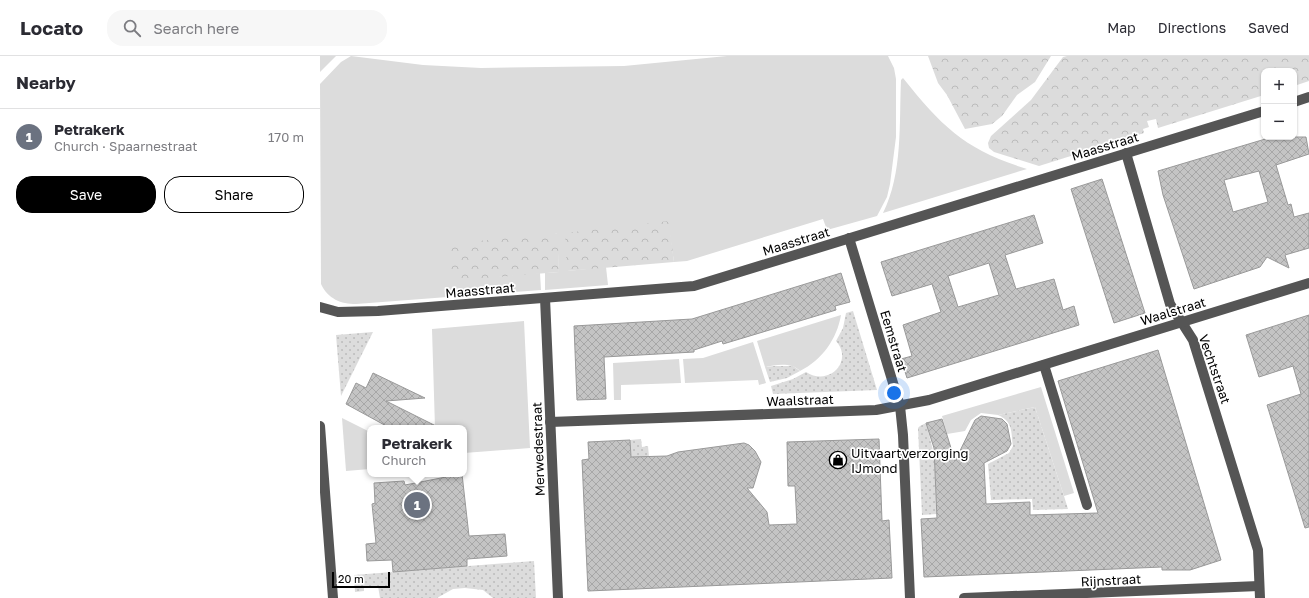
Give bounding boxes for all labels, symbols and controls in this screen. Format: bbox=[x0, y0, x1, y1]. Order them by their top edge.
search box bbox=[107, 10, 387, 46]
text: Locato bbox=[20, 16, 83, 39]
icon: search bbox=[121, 17, 143, 39]
text: Search here bbox=[153, 19, 239, 37]
text: Map bbox=[1107, 19, 1136, 36]
text: Directions bbox=[1158, 19, 1226, 36]
text: Saved bbox=[1248, 19, 1289, 36]
map controls bbox=[1261, 68, 1297, 140]
button: + bbox=[1261, 68, 1297, 104]
text: Nearby bbox=[16, 72, 76, 93]
button: − bbox=[1261, 104, 1297, 140]
text: Petrakerk bbox=[54, 120, 125, 138]
street label: Maasstraat bbox=[1069, 128, 1141, 164]
text: 1 bbox=[26, 129, 32, 145]
text: 170 m bbox=[268, 129, 304, 145]
text: Church · Spaarnestraat bbox=[54, 138, 198, 154]
button: Save bbox=[16, 176, 156, 213]
button: Share bbox=[164, 176, 304, 213]
street label: Maasstraat bbox=[760, 223, 832, 259]
street label: Maasstraat bbox=[445, 279, 515, 301]
street label: Waalstraat bbox=[1138, 293, 1208, 329]
street label: Eemstraat bbox=[877, 308, 911, 374]
street label: Vechtstraat bbox=[1196, 332, 1234, 406]
your location bbox=[884, 383, 904, 403]
street label: Waalstraat bbox=[766, 391, 834, 409]
street label: Merwedestraat bbox=[528, 402, 548, 496]
popup bbox=[367, 425, 467, 477]
text: Petrakerk bbox=[382, 434, 452, 452]
place label: Uitvaartverzorging IJmond bbox=[851, 445, 968, 476]
shop icon: Uitvaartverzorging IJmond bbox=[828, 450, 848, 470]
text: Church bbox=[382, 452, 426, 468]
pin: 1 bbox=[404, 490, 430, 520]
scale bar bbox=[332, 570, 390, 589]
street label: Rijnstraat bbox=[1080, 570, 1142, 590]
text: 20 m bbox=[338, 572, 364, 585]

